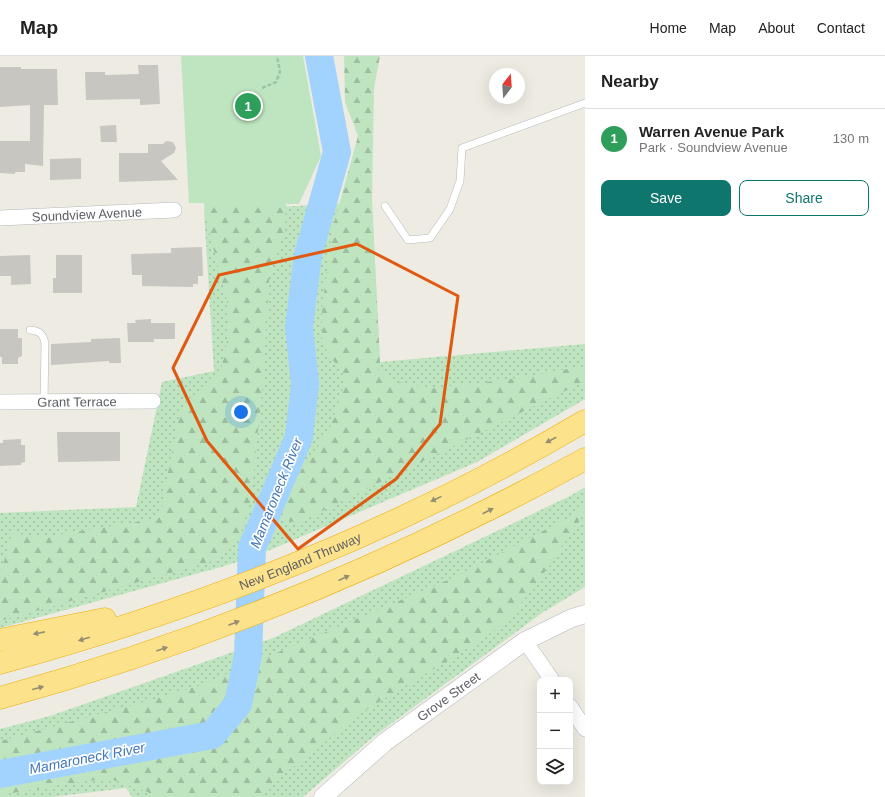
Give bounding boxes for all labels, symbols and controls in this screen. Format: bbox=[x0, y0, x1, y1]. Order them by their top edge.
text: Map bbox=[20, 17, 58, 38]
text: Home bbox=[650, 20, 687, 36]
text: Map bbox=[709, 20, 736, 36]
text: About bbox=[758, 20, 795, 36]
text: Contact bbox=[817, 20, 865, 36]
north arrow bbox=[489, 68, 525, 104]
text: Nearby bbox=[601, 72, 659, 91]
pin: 1 bbox=[235, 91, 261, 121]
text: Warren Avenue Park bbox=[639, 123, 784, 140]
text: 1 bbox=[610, 131, 618, 146]
text: 130 m bbox=[833, 131, 869, 146]
text: Park · Soundview Avenue bbox=[639, 140, 788, 155]
button: Save bbox=[601, 180, 731, 216]
button: Share bbox=[739, 180, 869, 216]
street label: Soundview Avenue bbox=[31, 204, 142, 225]
street label: Grant Terrace bbox=[37, 394, 117, 410]
your location bbox=[231, 402, 251, 422]
water label: Mamaroneck River bbox=[247, 434, 306, 550]
one-way arrow bbox=[545, 436, 557, 443]
one-way arrow bbox=[430, 496, 441, 502]
one-way arrow bbox=[482, 508, 493, 514]
street label: New England Thruway bbox=[237, 530, 364, 593]
one-way arrow bbox=[339, 575, 350, 581]
one-way arrow bbox=[229, 619, 241, 625]
one-way arrow bbox=[32, 630, 45, 636]
one-way arrow bbox=[77, 636, 89, 642]
one-way arrow bbox=[156, 645, 168, 651]
street label: Grove Street bbox=[414, 669, 483, 724]
map controls bbox=[537, 677, 573, 785]
button: + bbox=[537, 677, 573, 713]
one-way arrow bbox=[32, 685, 44, 691]
button: − bbox=[537, 713, 573, 749]
water label: Mamaroneck River bbox=[28, 739, 147, 777]
button: layers bbox=[537, 749, 573, 785]

